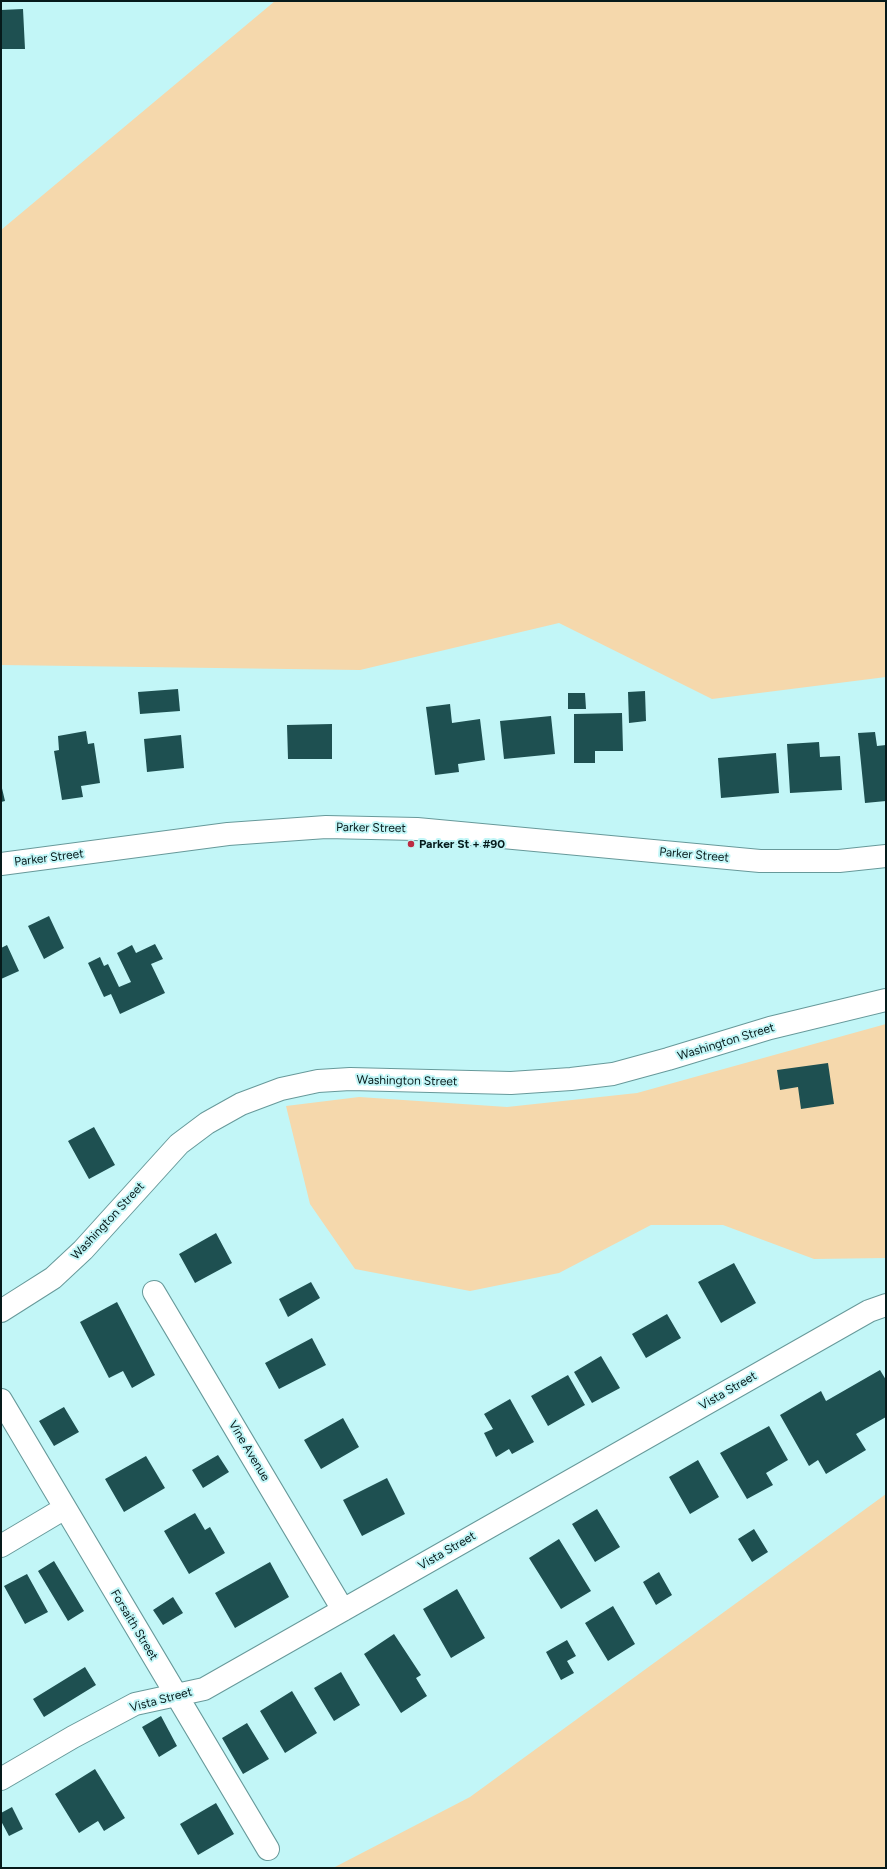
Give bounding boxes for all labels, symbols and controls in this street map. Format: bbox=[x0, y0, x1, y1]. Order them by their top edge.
street label: Parker Street bbox=[336, 820, 406, 836]
place label: Parker St + #90 bbox=[419, 837, 505, 851]
marker: Parker St + #90 bbox=[406, 839, 416, 849]
street label: Parker Street bbox=[659, 845, 729, 865]
street label: Parker Street bbox=[13, 847, 85, 869]
street label: Washington Street bbox=[676, 1020, 776, 1064]
street label: Washington Street bbox=[357, 1073, 457, 1089]
street label: Washington Street bbox=[68, 1179, 148, 1263]
street label: Vista Street bbox=[697, 1369, 759, 1413]
street label: Vine Avenue bbox=[225, 1418, 273, 1484]
street label: Vista Street bbox=[416, 1529, 478, 1573]
street label: Forsaith Street bbox=[107, 1587, 161, 1663]
street label: Vista Street bbox=[128, 1685, 194, 1715]

